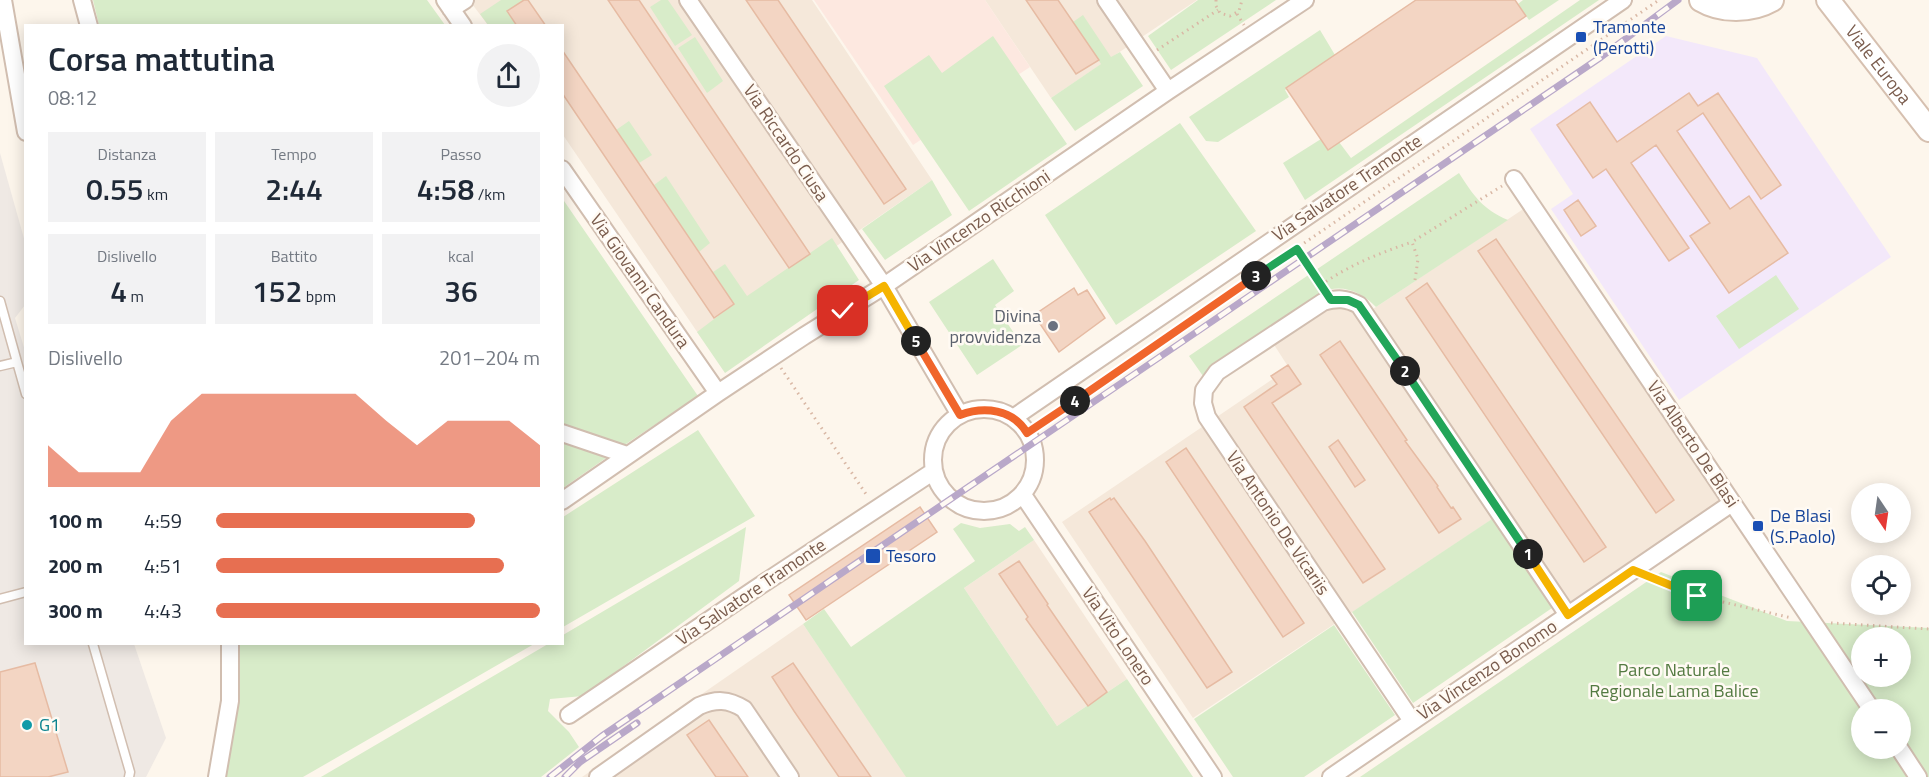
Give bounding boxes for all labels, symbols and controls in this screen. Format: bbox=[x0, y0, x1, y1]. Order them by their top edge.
place label: Tramonte (Perotti) bbox=[1593, 13, 1666, 61]
street label: Viale Europa bbox=[1839, 19, 1918, 110]
marker: Tramonte (Perotti) bbox=[1574, 30, 1588, 44]
text: Corsa mattutina bbox=[48, 34, 275, 84]
button: share bbox=[477, 44, 540, 107]
street label: Via Riccardo Ciusa bbox=[737, 79, 836, 207]
text: 08:12 bbox=[48, 82, 97, 113]
street label: Via Salvatore Tramonte bbox=[1266, 127, 1427, 248]
text: Distanza bbox=[98, 142, 156, 166]
text: Tempo bbox=[271, 142, 317, 166]
text: Passo bbox=[441, 142, 481, 166]
street label: Via Vincenzo Ricchioni bbox=[902, 163, 1055, 278]
text: 0.55 bbox=[86, 166, 144, 212]
text: 2:44 bbox=[265, 166, 323, 212]
text: 4:58 bbox=[417, 166, 474, 212]
text: km bbox=[144, 182, 168, 206]
text: /km bbox=[474, 182, 505, 206]
street label: Via Giovanni Candura bbox=[584, 208, 697, 354]
text: Dislivello bbox=[97, 244, 157, 268]
text: Battito bbox=[271, 244, 317, 268]
text: kcal bbox=[448, 244, 474, 268]
pin: 3 bbox=[1241, 261, 1271, 291]
text: 3 bbox=[1252, 264, 1260, 288]
text: 4 bbox=[110, 268, 127, 314]
text: 152 bbox=[252, 268, 302, 314]
text: 36 bbox=[444, 268, 478, 314]
text: m bbox=[127, 284, 144, 308]
text: bpm bbox=[302, 284, 336, 308]
pin bbox=[817, 285, 868, 336]
icon: check bbox=[826, 294, 859, 327]
place label: Divina provvidenza bbox=[949, 302, 1041, 350]
marker: Divina provvidenza bbox=[1046, 319, 1060, 333]
pin: 5 bbox=[901, 326, 931, 356]
text: 5 bbox=[912, 329, 920, 353]
text: Dislivello bbox=[48, 342, 123, 373]
text: 201–204 m bbox=[439, 342, 540, 373]
pin: 2 bbox=[1390, 356, 1420, 386]
text: 2 bbox=[1401, 359, 1409, 383]
street label: Via Alberto De Blasi bbox=[1641, 375, 1746, 513]
pin: 4 bbox=[1060, 386, 1090, 416]
text: 4 bbox=[1071, 389, 1079, 413]
street label: Via Antonio De Vicariis bbox=[1220, 445, 1337, 600]
north arrow bbox=[1851, 483, 1911, 543]
map controls bbox=[1851, 483, 1911, 759]
place label: De Blasi (S.Paolo) bbox=[1770, 502, 1836, 550]
text: 100 m bbox=[48, 505, 103, 536]
text: 4:59 bbox=[144, 505, 182, 536]
marker: De Blasi (S.Paolo) bbox=[1751, 519, 1765, 533]
street label: Via Salvatore Tramonte bbox=[670, 531, 831, 652]
pin: 1 bbox=[1513, 539, 1543, 569]
place label: Tesoro bbox=[886, 542, 936, 569]
text: 1 bbox=[1524, 542, 1532, 566]
marker: Tesoro bbox=[864, 547, 882, 565]
text: 200 m bbox=[48, 550, 103, 581]
text: 4:51 bbox=[144, 550, 182, 581]
button: locate bbox=[1851, 555, 1911, 615]
pin bbox=[1671, 570, 1722, 621]
icon: arrive bbox=[1680, 579, 1713, 612]
street label: Via Vito Lonero bbox=[1075, 581, 1161, 691]
text: 300 m bbox=[48, 595, 103, 626]
text: 4:43 bbox=[144, 595, 182, 626]
street label: Via Vincenzo Bonomo bbox=[1411, 613, 1562, 727]
button: + bbox=[1851, 627, 1911, 687]
park label: Parco Naturale Regionale Lama Balice bbox=[1589, 656, 1759, 704]
button: − bbox=[1851, 699, 1911, 759]
place label: G1 bbox=[39, 711, 60, 738]
marker: G1 bbox=[20, 718, 34, 732]

